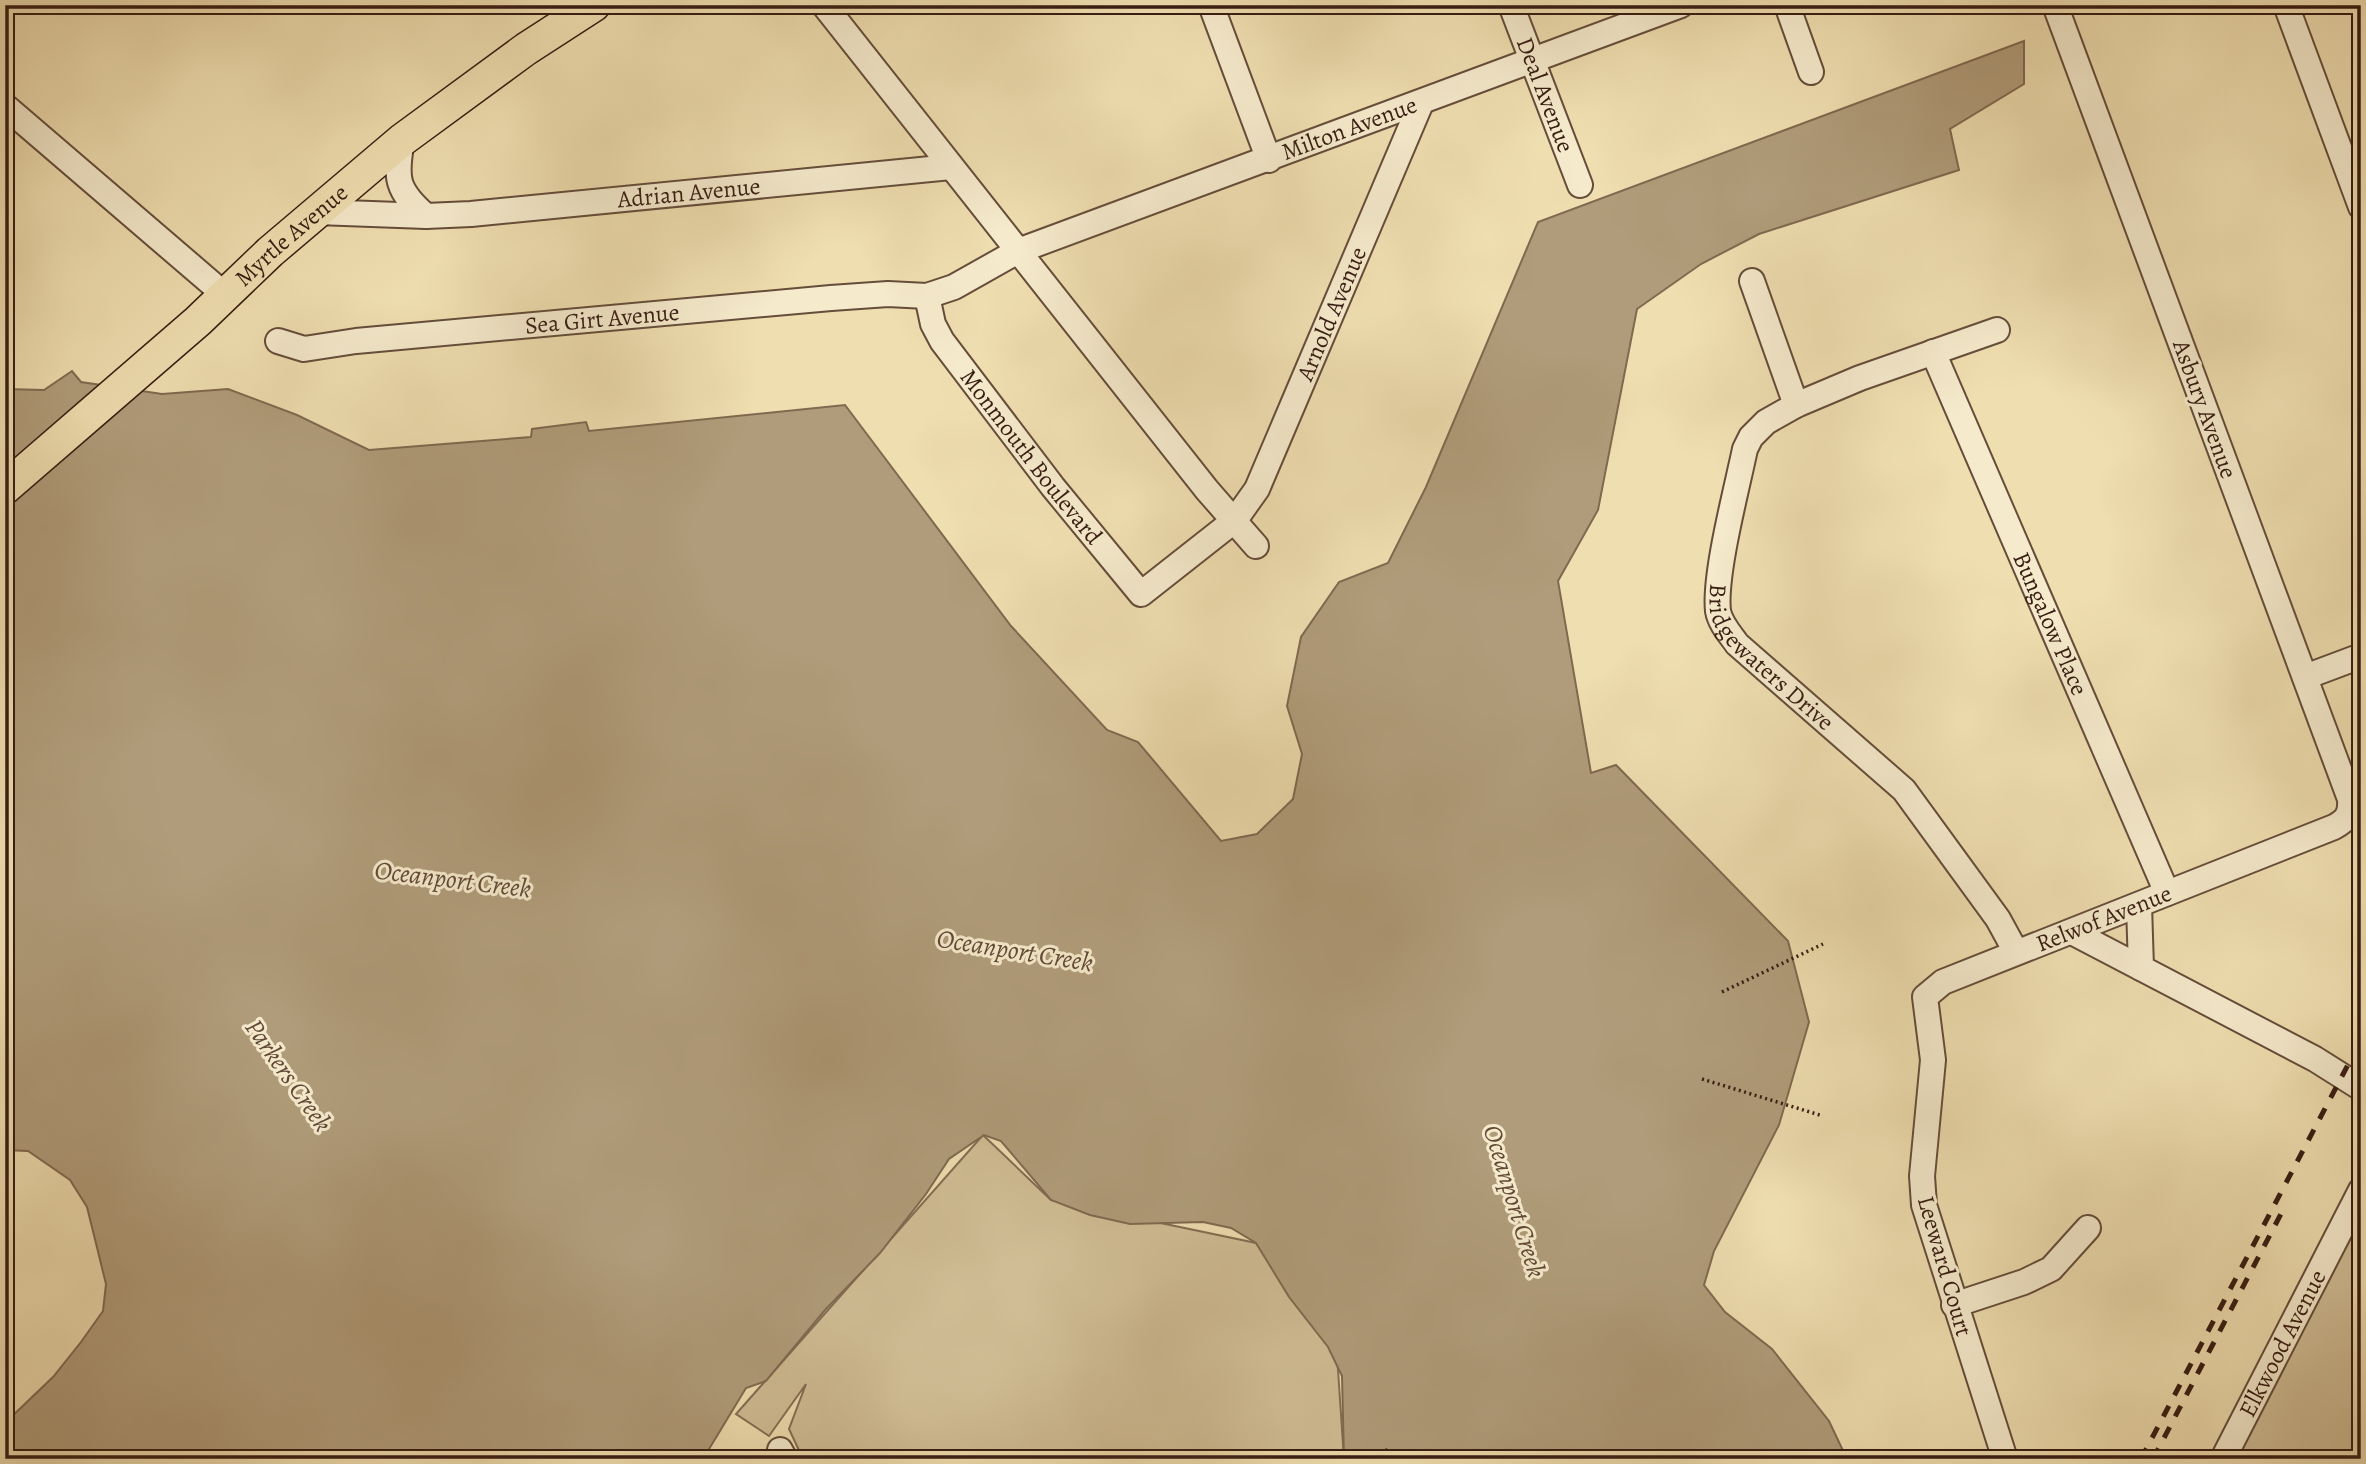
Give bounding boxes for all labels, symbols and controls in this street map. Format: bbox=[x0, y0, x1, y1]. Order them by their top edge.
street label: Deal Avenue bbox=[1509, 32, 1582, 157]
street label: Milton Avenue bbox=[1277, 88, 1421, 168]
street label: Adrian Avenue bbox=[615, 170, 762, 216]
street label: Myrtle Avenue bbox=[228, 177, 355, 293]
street label: Arnold Avenue bbox=[1288, 242, 1374, 387]
street label: Sea Girt Avenue bbox=[524, 296, 681, 342]
street label: Asbury Avenue bbox=[2165, 334, 2245, 483]
street label: Monmouth Boulevard bbox=[953, 362, 1110, 551]
street label: Bungalow Place bbox=[2005, 547, 2096, 700]
street label: Bridgewaters Drive bbox=[1701, 583, 1841, 738]
water label: Oceanport Creek bbox=[373, 853, 533, 906]
street label: Relwof Avenue bbox=[2031, 877, 2176, 960]
water label: Oceanport Creek bbox=[934, 921, 1095, 980]
water label: Parkers Creek bbox=[237, 1012, 340, 1139]
water label: Oceanport Creek bbox=[1475, 1121, 1554, 1282]
street label: Leeward Court bbox=[1910, 1192, 1980, 1340]
street label: Elkwood Avenue bbox=[2231, 1264, 2333, 1423]

